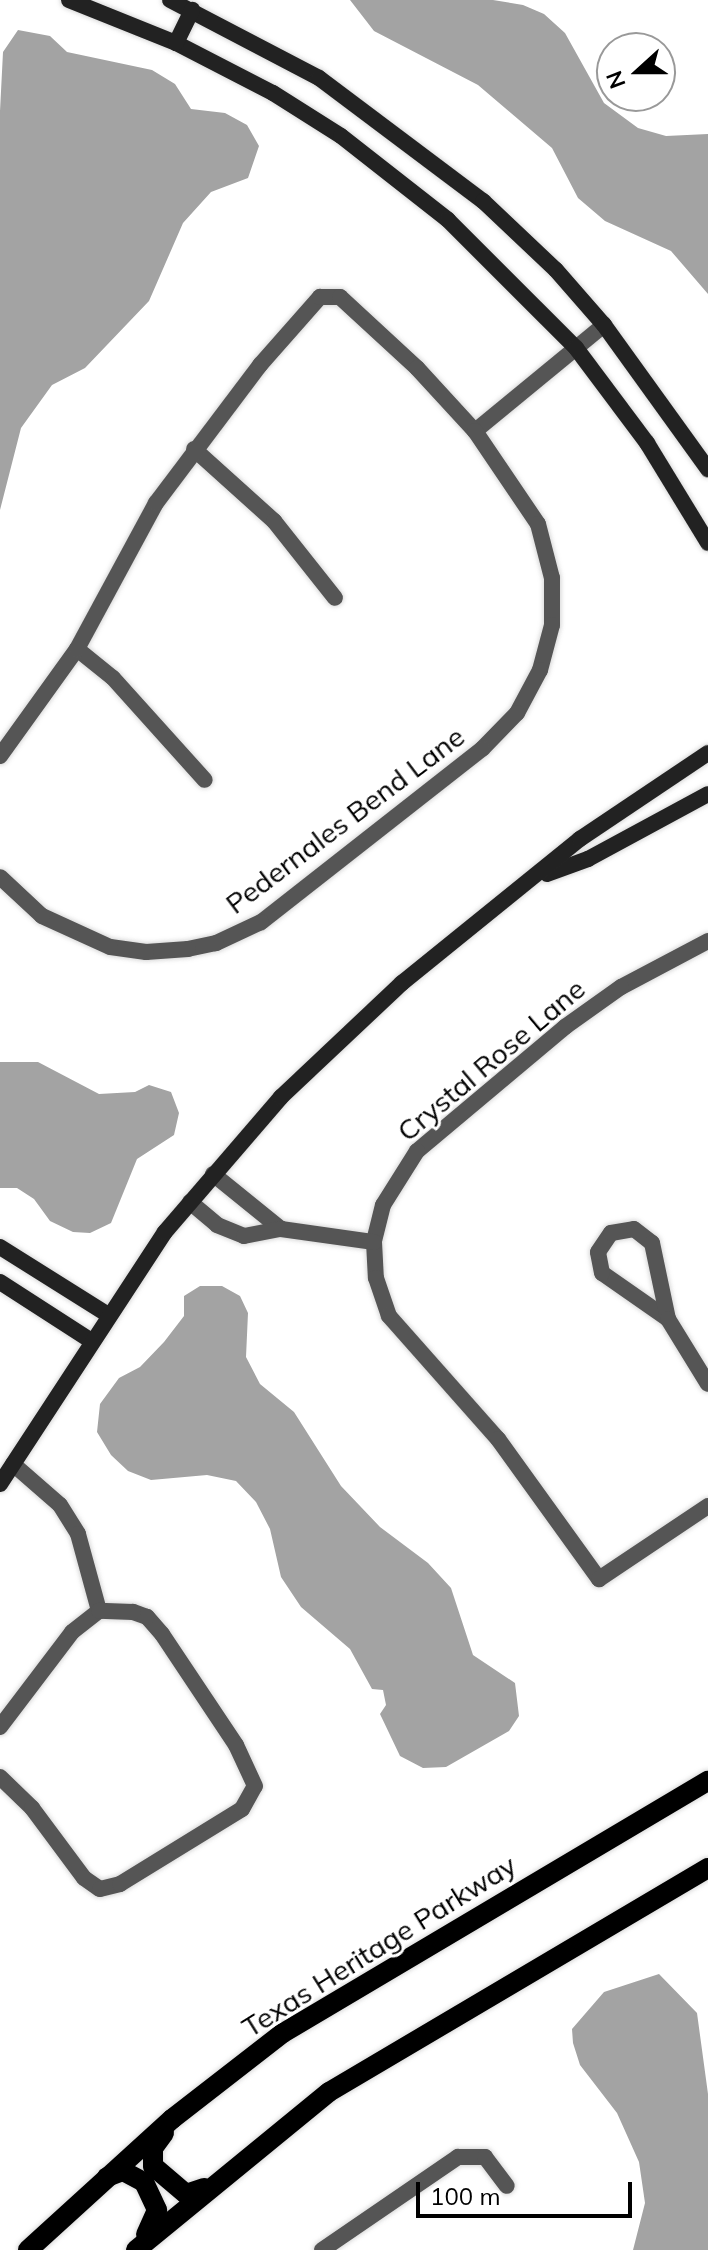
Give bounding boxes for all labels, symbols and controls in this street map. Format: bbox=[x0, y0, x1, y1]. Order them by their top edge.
north arrow bbox=[596, 32, 676, 112]
text: N bbox=[599, 67, 632, 93]
street label: Pedernales Bend Lane bbox=[219, 719, 471, 921]
street label: Crystal Rose Lane bbox=[390, 972, 592, 1148]
street label: Texas Heritage Parkway bbox=[236, 1848, 522, 2044]
scale bar bbox=[420, 2166, 636, 2216]
text: 100 m bbox=[430, 2181, 501, 2211]

